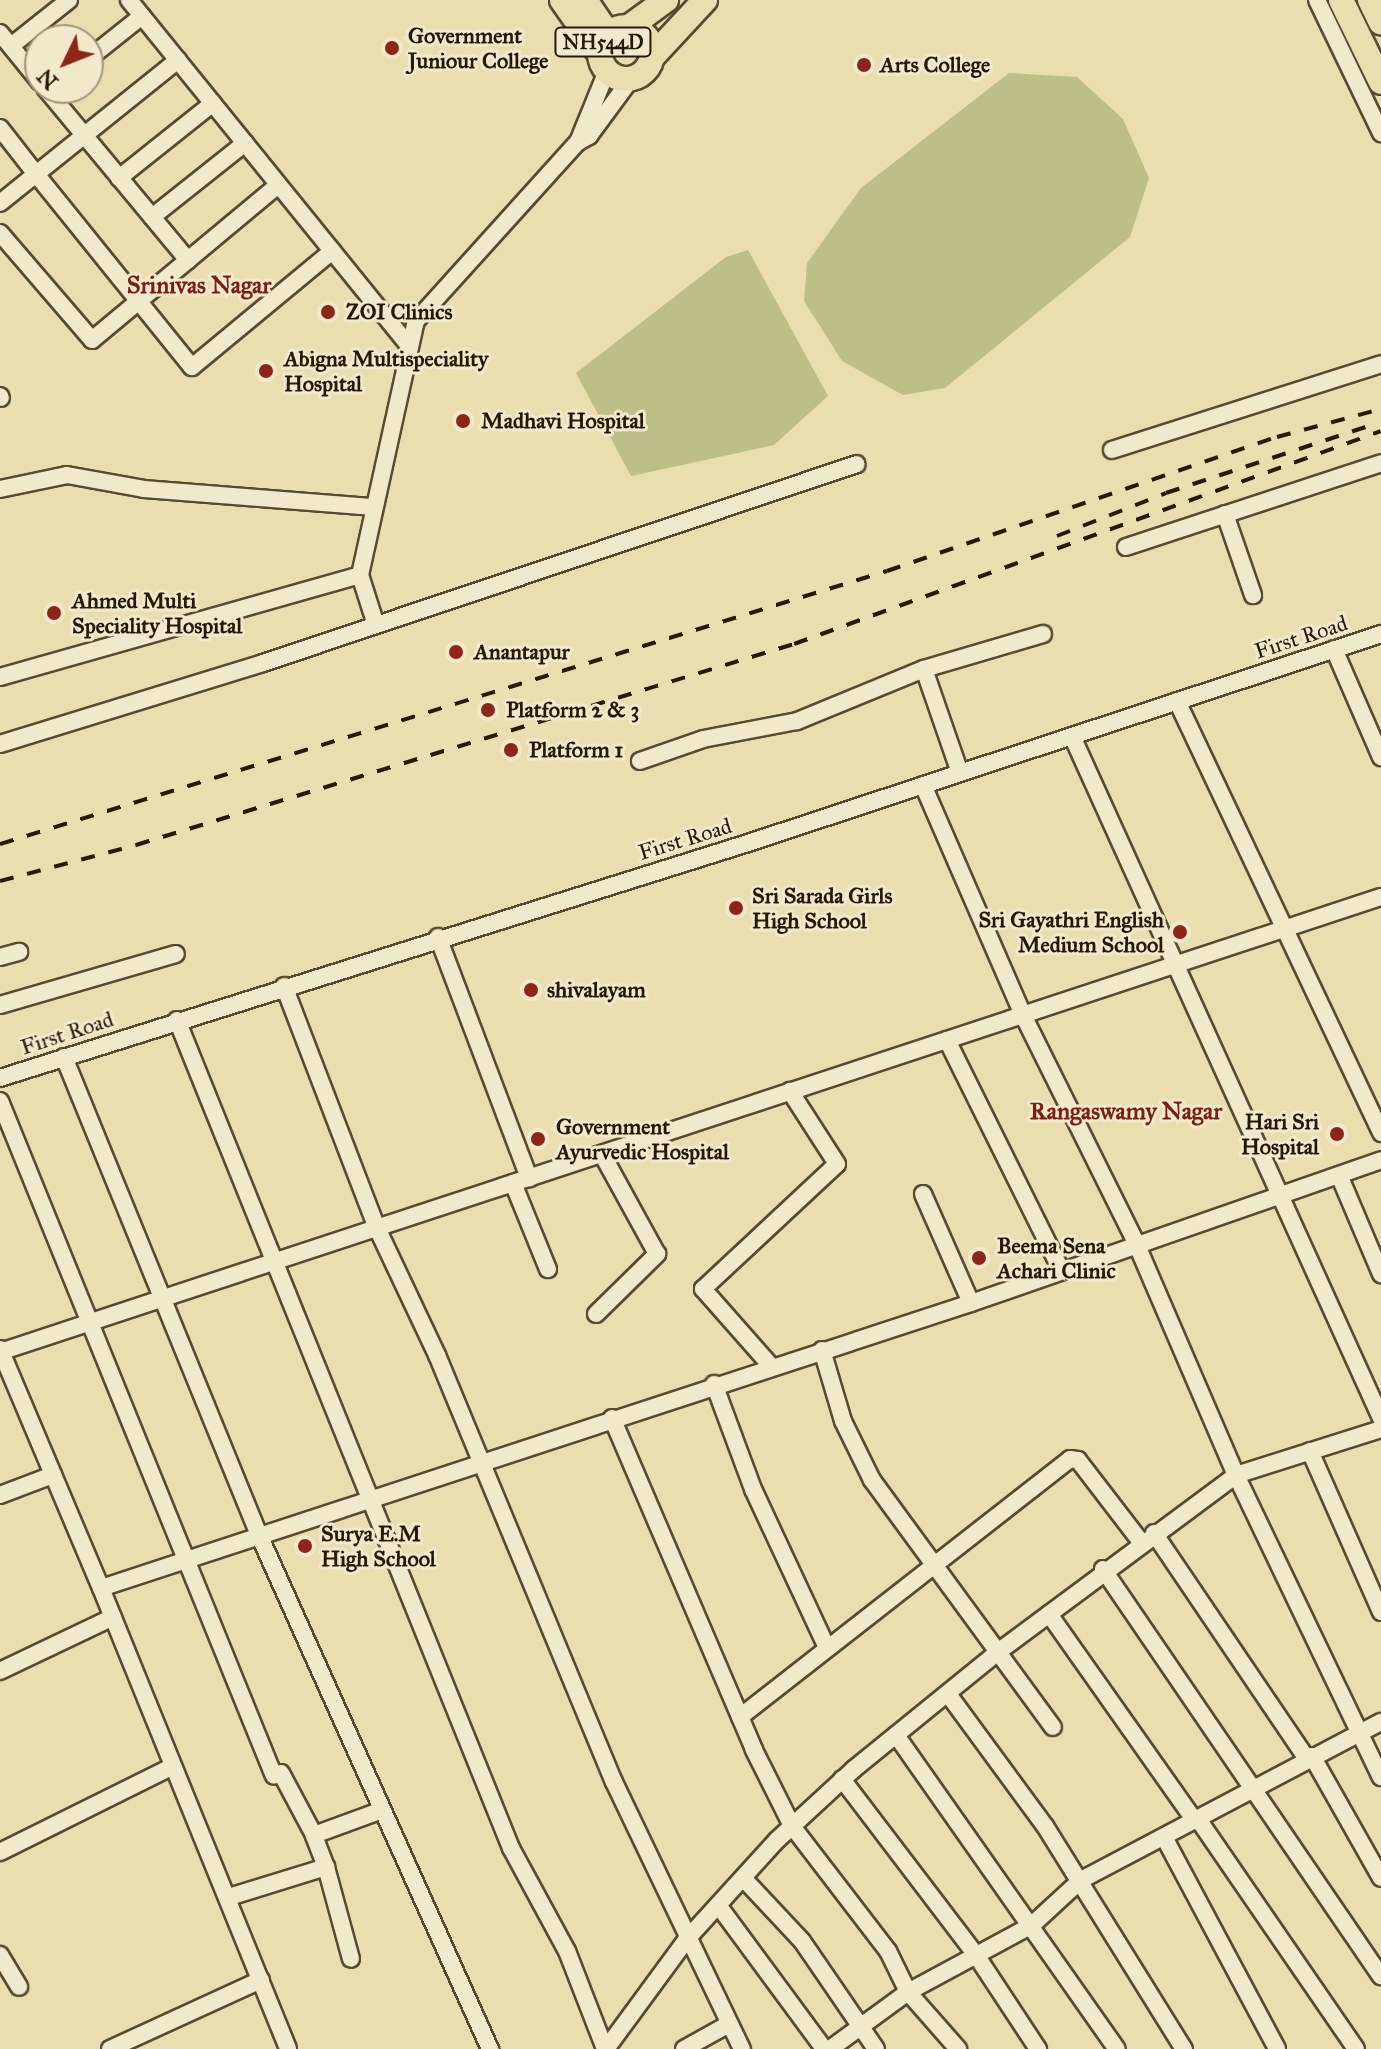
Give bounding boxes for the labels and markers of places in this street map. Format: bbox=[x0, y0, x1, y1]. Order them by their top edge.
place label: Government Juniour College bbox=[408, 22, 548, 74]
marker: Government Juniour College bbox=[383, 39, 401, 57]
place label: Arts College bbox=[880, 52, 990, 78]
marker: Arts College bbox=[855, 56, 873, 74]
place label: ZOI Clinics bbox=[346, 299, 453, 325]
marker: ZOI Clinics bbox=[317, 301, 339, 323]
place label: Abigna Multispeciality Hospital bbox=[284, 345, 488, 396]
marker: Abigna Multispeciality Hospital bbox=[255, 360, 277, 382]
place label: Madhavi Hospital bbox=[481, 408, 645, 434]
marker: Madhavi Hospital bbox=[452, 410, 474, 432]
place label: Ahmed Multi Speciality Hospital bbox=[72, 587, 242, 638]
marker: Ahmed Multi Speciality Hospital bbox=[43, 602, 65, 624]
place label: Anantapur bbox=[474, 639, 570, 665]
marker: Anantapur bbox=[445, 641, 467, 663]
place label: Platform 2 & 3 bbox=[506, 697, 639, 723]
marker: Platform 2 & 3 bbox=[477, 699, 499, 721]
place label: Platform 1 bbox=[529, 737, 623, 763]
marker: Platform 1 bbox=[500, 739, 522, 761]
place label: Sri Sarada Girls High School bbox=[752, 882, 892, 934]
marker: Sri Sarada Girls High School bbox=[727, 899, 745, 917]
place label: Sri Gayathri English Medium School bbox=[978, 906, 1164, 958]
marker: Sri Gayathri English Medium School bbox=[1171, 923, 1189, 941]
place label: shivalayam bbox=[547, 977, 646, 1003]
marker: shivalayam bbox=[522, 981, 540, 999]
place label: Hari Sri Hospital bbox=[1241, 1108, 1319, 1160]
place label: Government Ayurvedic Hospital bbox=[556, 1113, 729, 1164]
marker: Hari Sri Hospital bbox=[1326, 1123, 1348, 1145]
marker: Government Ayurvedic Hospital bbox=[527, 1128, 549, 1150]
place label: Beema Sena Achari Clinic bbox=[997, 1232, 1116, 1284]
marker: Beema Sena Achari Clinic bbox=[968, 1247, 990, 1269]
place label: Surya E.M High School bbox=[321, 1520, 436, 1572]
marker: Surya E.M High School bbox=[296, 1537, 314, 1555]

